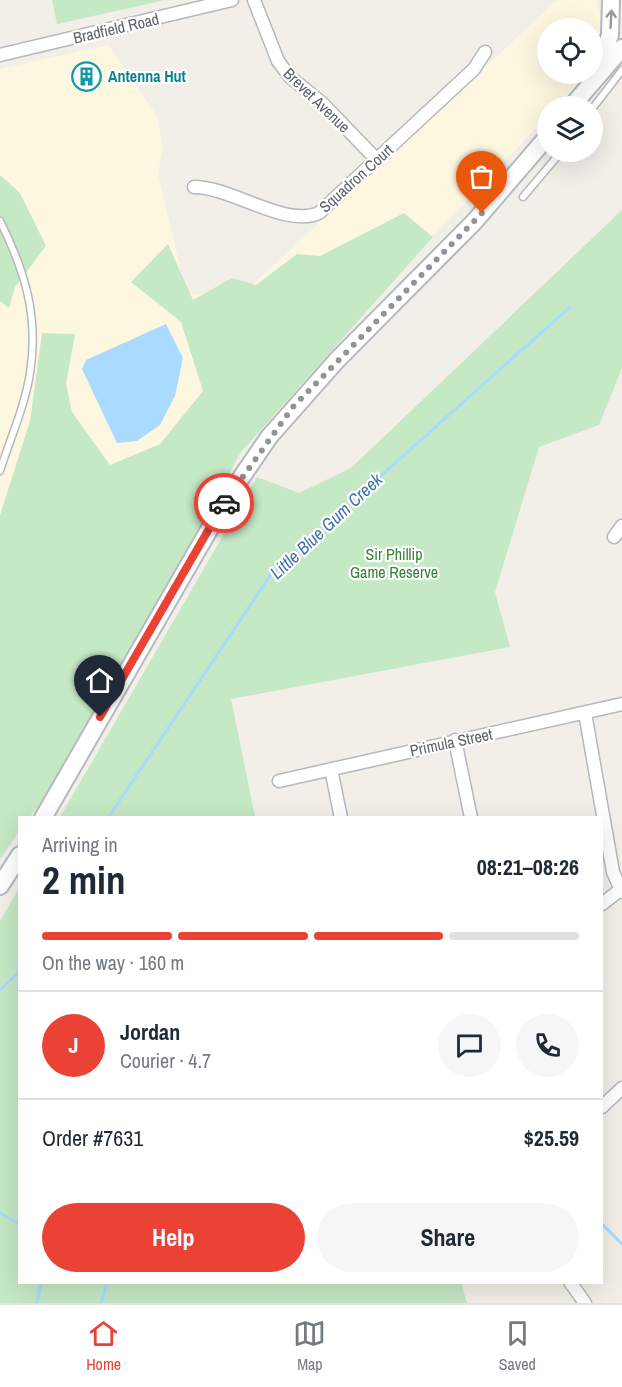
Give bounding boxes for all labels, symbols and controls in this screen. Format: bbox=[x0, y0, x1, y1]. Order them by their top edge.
street label: Bradfield Road bbox=[71, 7, 161, 49]
one-way arrow bbox=[605, 10, 616, 30]
map controls bbox=[537, 18, 603, 162]
button: locate bbox=[537, 18, 603, 84]
building icon: Antenna Hut bbox=[71, 60, 103, 92]
street label: Brevet Avenue bbox=[279, 63, 355, 137]
place label: Antenna Hut bbox=[108, 65, 187, 87]
button: layers bbox=[537, 96, 603, 162]
street label: Squadron Court bbox=[314, 139, 398, 217]
pin bbox=[456, 151, 507, 213]
icon: bag bbox=[465, 160, 498, 193]
water label: Little Blue Gum Creek bbox=[264, 467, 388, 585]
courier bbox=[194, 473, 254, 533]
icon: car bbox=[208, 487, 241, 520]
park label: Sir Phillip Game Reserve bbox=[350, 543, 438, 583]
pin bbox=[74, 655, 125, 717]
icon: home bbox=[83, 664, 116, 697]
street label: Primula Street bbox=[408, 722, 495, 761]
text: Arriving in bbox=[42, 831, 118, 858]
text: 08:21–08:26 bbox=[477, 852, 579, 882]
text: 2 min bbox=[42, 854, 126, 906]
text: On the way · 160 m bbox=[42, 949, 184, 976]
button: chat bbox=[438, 1014, 501, 1077]
button: phone bbox=[516, 1014, 579, 1077]
text: Jordan bbox=[120, 1017, 180, 1047]
text: J bbox=[68, 1030, 79, 1060]
text: Courier · 4.7 bbox=[120, 1047, 211, 1074]
text: Order #7631 bbox=[42, 1123, 143, 1153]
text: $25.59 bbox=[524, 1123, 579, 1153]
button: Help bbox=[42, 1203, 305, 1272]
button: Share bbox=[317, 1203, 579, 1272]
tab: Home bbox=[86, 1317, 121, 1375]
tab: Map bbox=[293, 1317, 326, 1375]
tab: Saved bbox=[499, 1317, 536, 1375]

